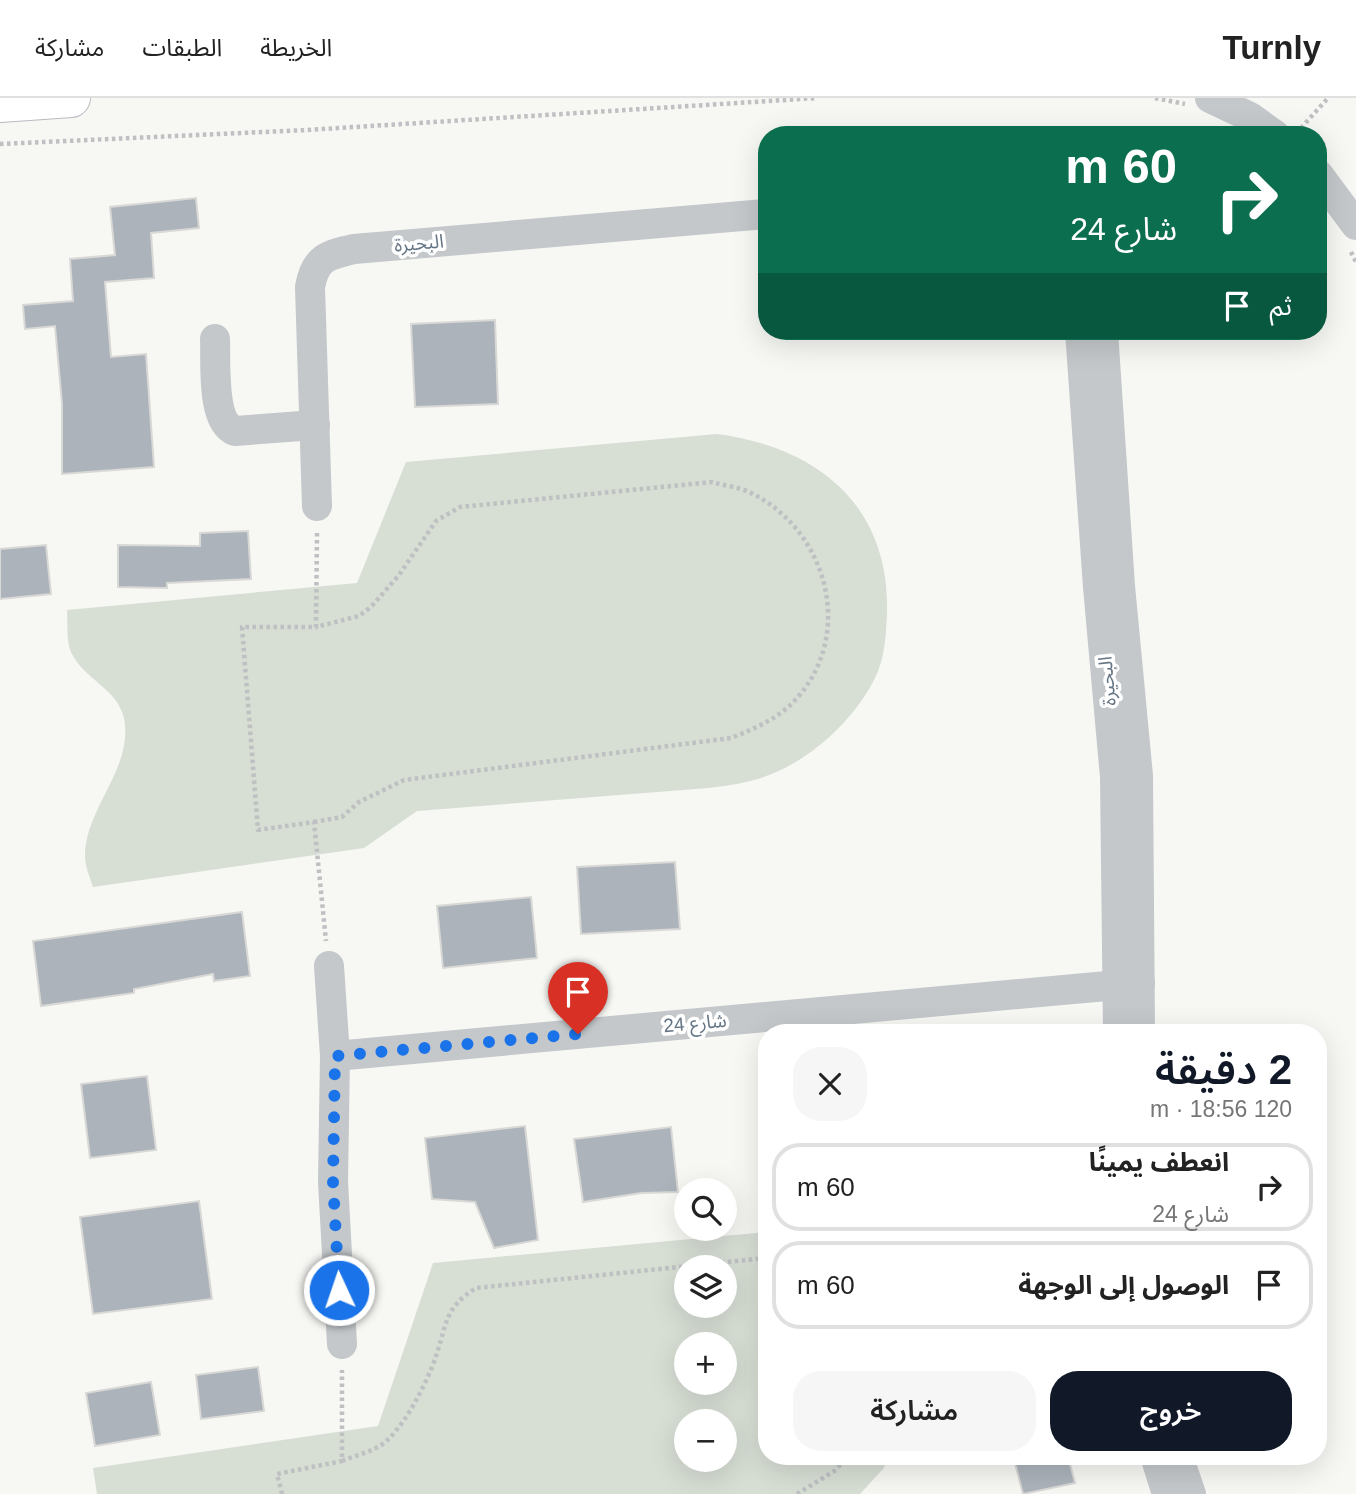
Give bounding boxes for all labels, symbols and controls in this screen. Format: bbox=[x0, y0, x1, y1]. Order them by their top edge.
text: Turnly bbox=[1223, 29, 1321, 66]
text: مشاركة bbox=[35, 34, 104, 61]
text: الطبقات bbox=[142, 34, 222, 61]
text: الخريطة bbox=[260, 34, 332, 61]
text: 60 m bbox=[1065, 139, 1177, 193]
icon: right bbox=[1201, 154, 1292, 245]
text: شارع 24 bbox=[1070, 211, 1177, 247]
street label: البحيرة bbox=[393, 230, 445, 257]
icon: arrive bbox=[1218, 287, 1256, 325]
text: ثم bbox=[1270, 291, 1292, 321]
street label: البحيرة bbox=[1094, 655, 1121, 707]
pin bbox=[548, 962, 608, 1034]
icon: arrive bbox=[559, 973, 597, 1011]
street label: شارع 24 bbox=[662, 1010, 728, 1039]
text: 2 دقيقة bbox=[1155, 1046, 1292, 1093]
button: close bbox=[793, 1047, 867, 1121]
text: 120 m · 18:56 bbox=[1150, 1096, 1292, 1122]
text: انعطف يمينًا bbox=[1089, 1147, 1229, 1177]
icon: right bbox=[1250, 1168, 1288, 1206]
text: 60 m bbox=[797, 1172, 855, 1202]
map controls bbox=[674, 1178, 737, 1472]
button: search bbox=[674, 1178, 737, 1241]
text: شارع 24 bbox=[1152, 1201, 1229, 1227]
position arrow bbox=[302, 1253, 376, 1327]
button: layers bbox=[674, 1255, 737, 1318]
icon: arrive bbox=[1250, 1266, 1288, 1304]
text: 60 m bbox=[797, 1270, 855, 1300]
text: الوصول إلى الوجهة bbox=[1018, 1270, 1229, 1300]
button: + bbox=[674, 1332, 737, 1395]
button: مشاركة bbox=[793, 1371, 1036, 1451]
button: خروج bbox=[1050, 1371, 1292, 1451]
button: − bbox=[674, 1409, 737, 1472]

